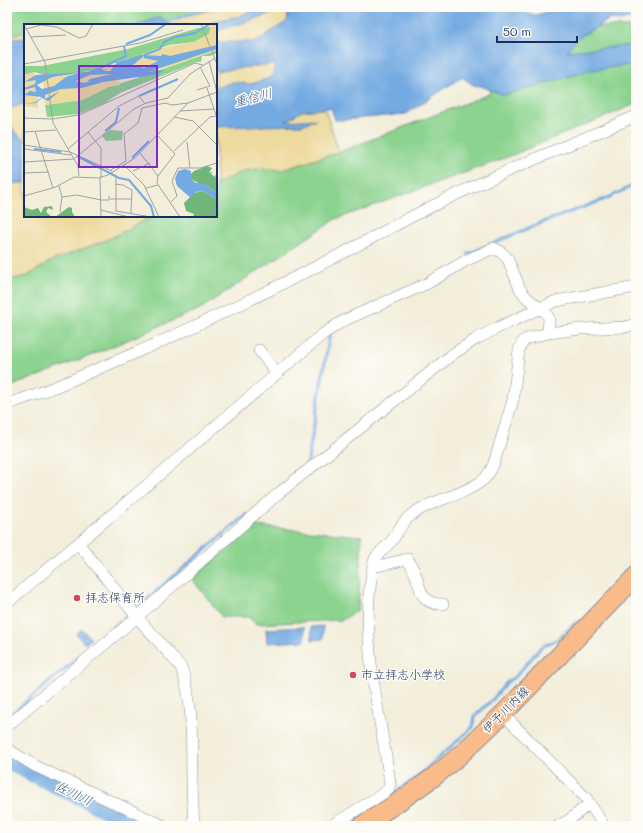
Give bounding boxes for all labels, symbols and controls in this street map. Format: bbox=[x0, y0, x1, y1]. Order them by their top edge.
scale bar bbox=[497, 18, 577, 44]
text: 50 m bbox=[503, 23, 531, 39]
inset map bbox=[24, 24, 217, 217]
water label: 重信川 bbox=[232, 84, 274, 109]
place label: 拝志保育所 bbox=[85, 589, 145, 605]
marker: 拝志保育所 bbox=[72, 593, 82, 603]
place label: 市立拝志小学校 bbox=[361, 666, 445, 682]
marker: 市立拝志小学校 bbox=[348, 670, 358, 680]
street label: 伊予川内線 bbox=[478, 682, 532, 736]
water label: 佐川川 bbox=[53, 776, 95, 809]

